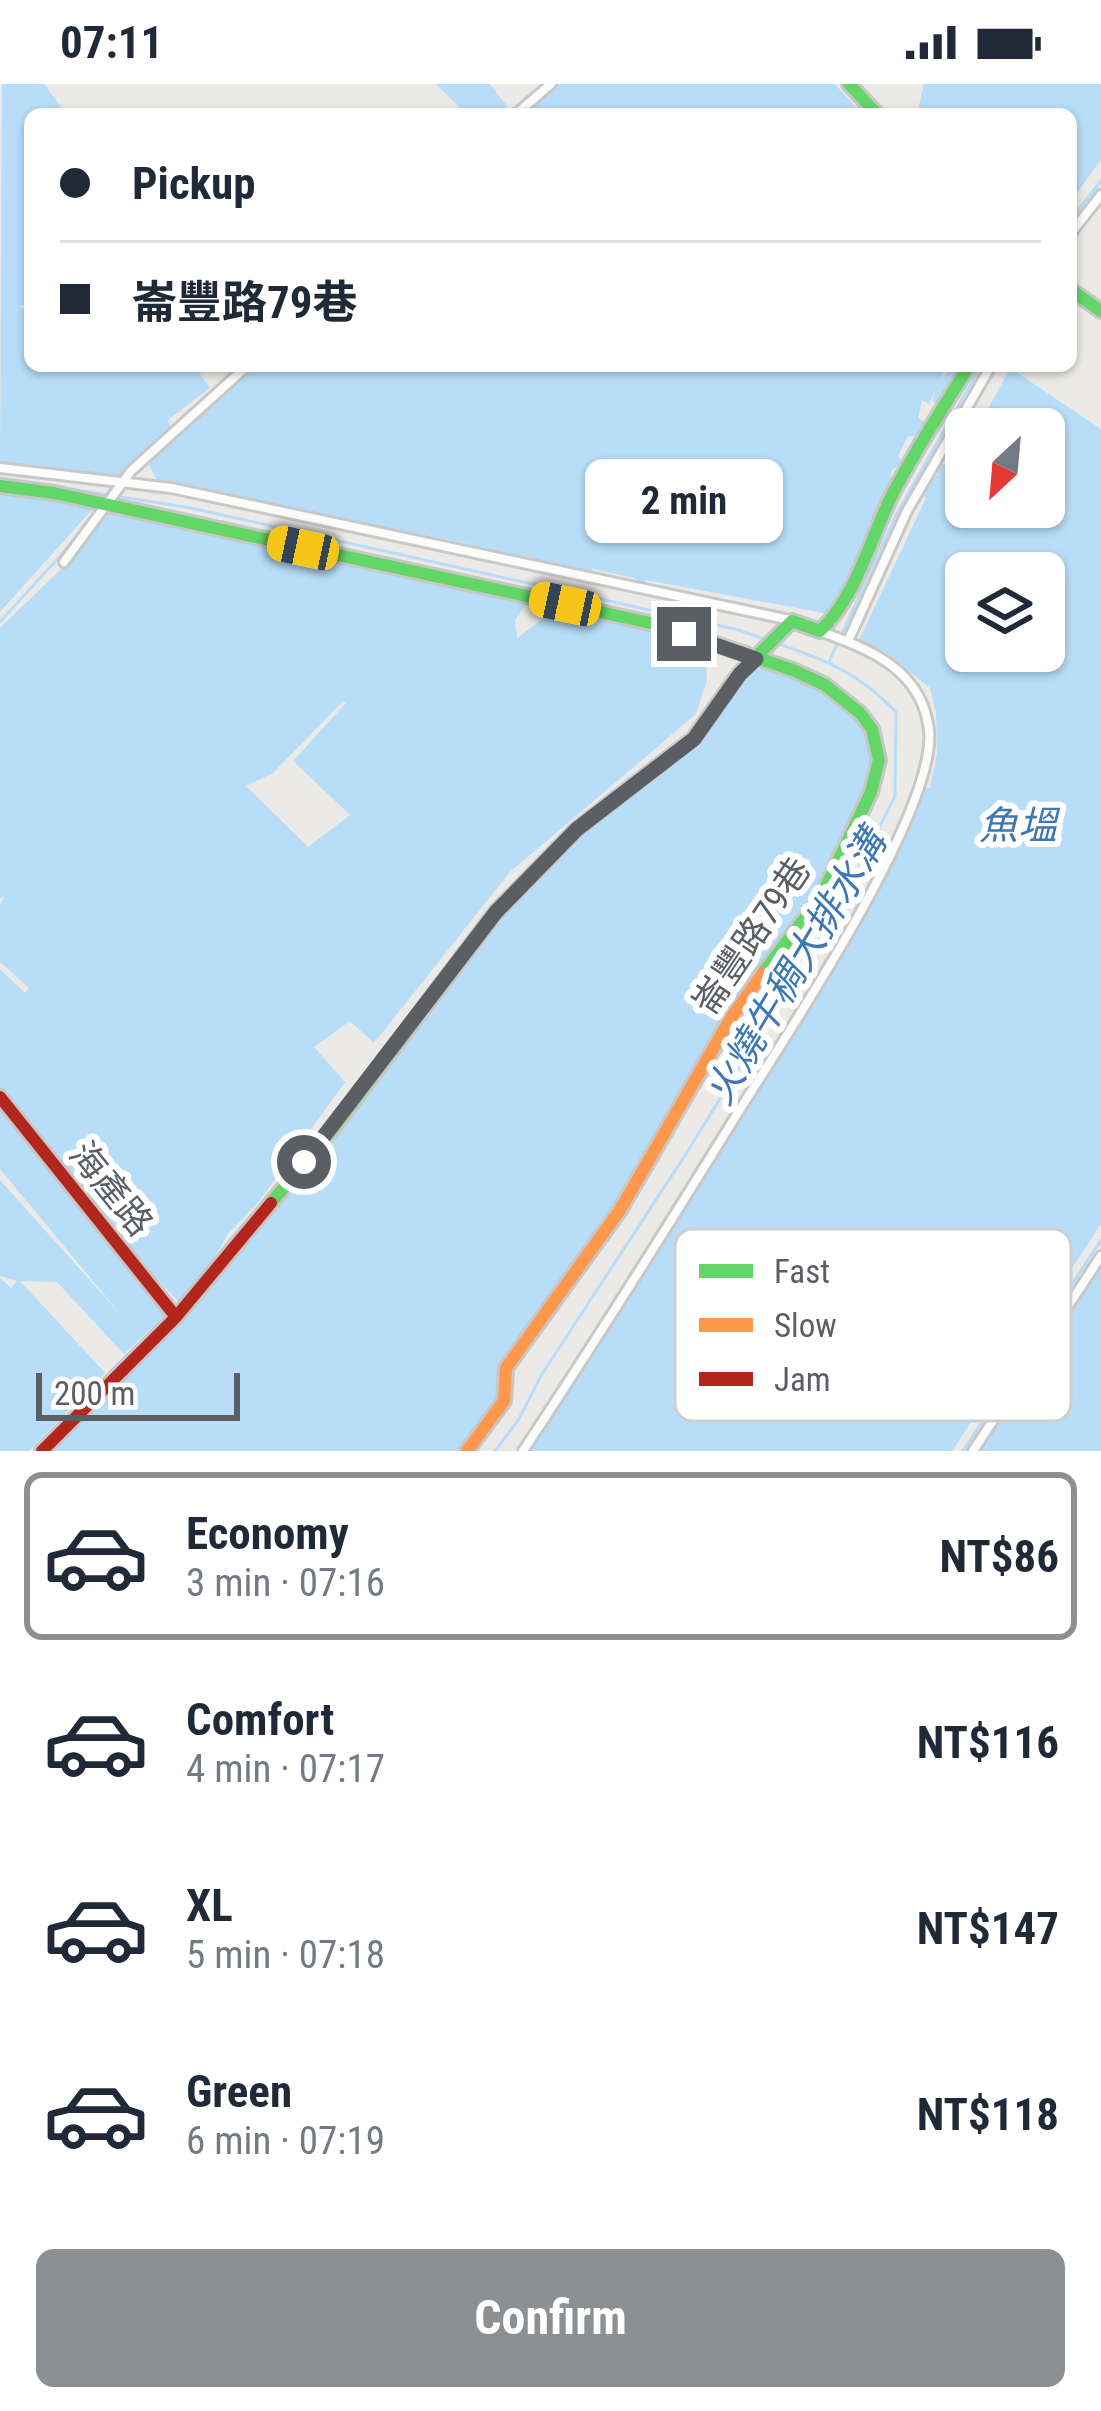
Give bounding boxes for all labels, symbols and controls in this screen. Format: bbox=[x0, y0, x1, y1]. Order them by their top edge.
text: 07:11 bbox=[60, 16, 163, 69]
text: Pickup bbox=[132, 157, 256, 210]
text: 崙豐路79巷 bbox=[132, 276, 357, 329]
north arrow bbox=[945, 408, 1065, 528]
map controls bbox=[945, 408, 1065, 672]
callout: 2 min bbox=[585, 460, 783, 544]
text: 2 min bbox=[641, 478, 727, 524]
car bbox=[264, 523, 342, 573]
button: layers bbox=[945, 552, 1065, 672]
car bbox=[526, 579, 604, 629]
route end bbox=[657, 607, 711, 661]
water label: 魚塭 bbox=[979, 803, 1061, 849]
water label: 火燒牛稠大排水溝 bbox=[696, 817, 899, 1113]
street label: 崙豐路79巷 bbox=[684, 850, 820, 1022]
street label: 海產路 bbox=[61, 1134, 161, 1244]
route start bbox=[277, 1135, 331, 1189]
legend bbox=[675, 1229, 1071, 1421]
text: Fast bbox=[774, 1252, 830, 1291]
text: Slow bbox=[774, 1306, 837, 1345]
text: Jam bbox=[774, 1360, 831, 1399]
scale bar bbox=[36, 1367, 240, 1420]
text: 200 m bbox=[54, 1374, 135, 1413]
icon: car bbox=[42, 1502, 150, 1610]
text: Economy bbox=[186, 1507, 349, 1560]
text: NT$86 bbox=[939, 1530, 1059, 1583]
text: 3 min · 07:16 bbox=[186, 1560, 385, 1606]
icon: car bbox=[42, 1688, 150, 1796]
text: Comfort bbox=[186, 1693, 334, 1746]
text: NT$116 bbox=[917, 1716, 1059, 1769]
text: 4 min · 07:17 bbox=[186, 1746, 385, 1792]
icon: car bbox=[42, 1874, 150, 1982]
text: XL bbox=[186, 1879, 233, 1932]
text: NT$147 bbox=[917, 1902, 1059, 1955]
text: 5 min · 07:18 bbox=[186, 1932, 385, 1978]
icon: car bbox=[42, 2060, 150, 2168]
text: Green bbox=[186, 2065, 292, 2118]
text: NT$118 bbox=[917, 2088, 1059, 2141]
text: 6 min · 07:19 bbox=[186, 2118, 385, 2164]
button: Confirm bbox=[36, 2249, 1065, 2387]

